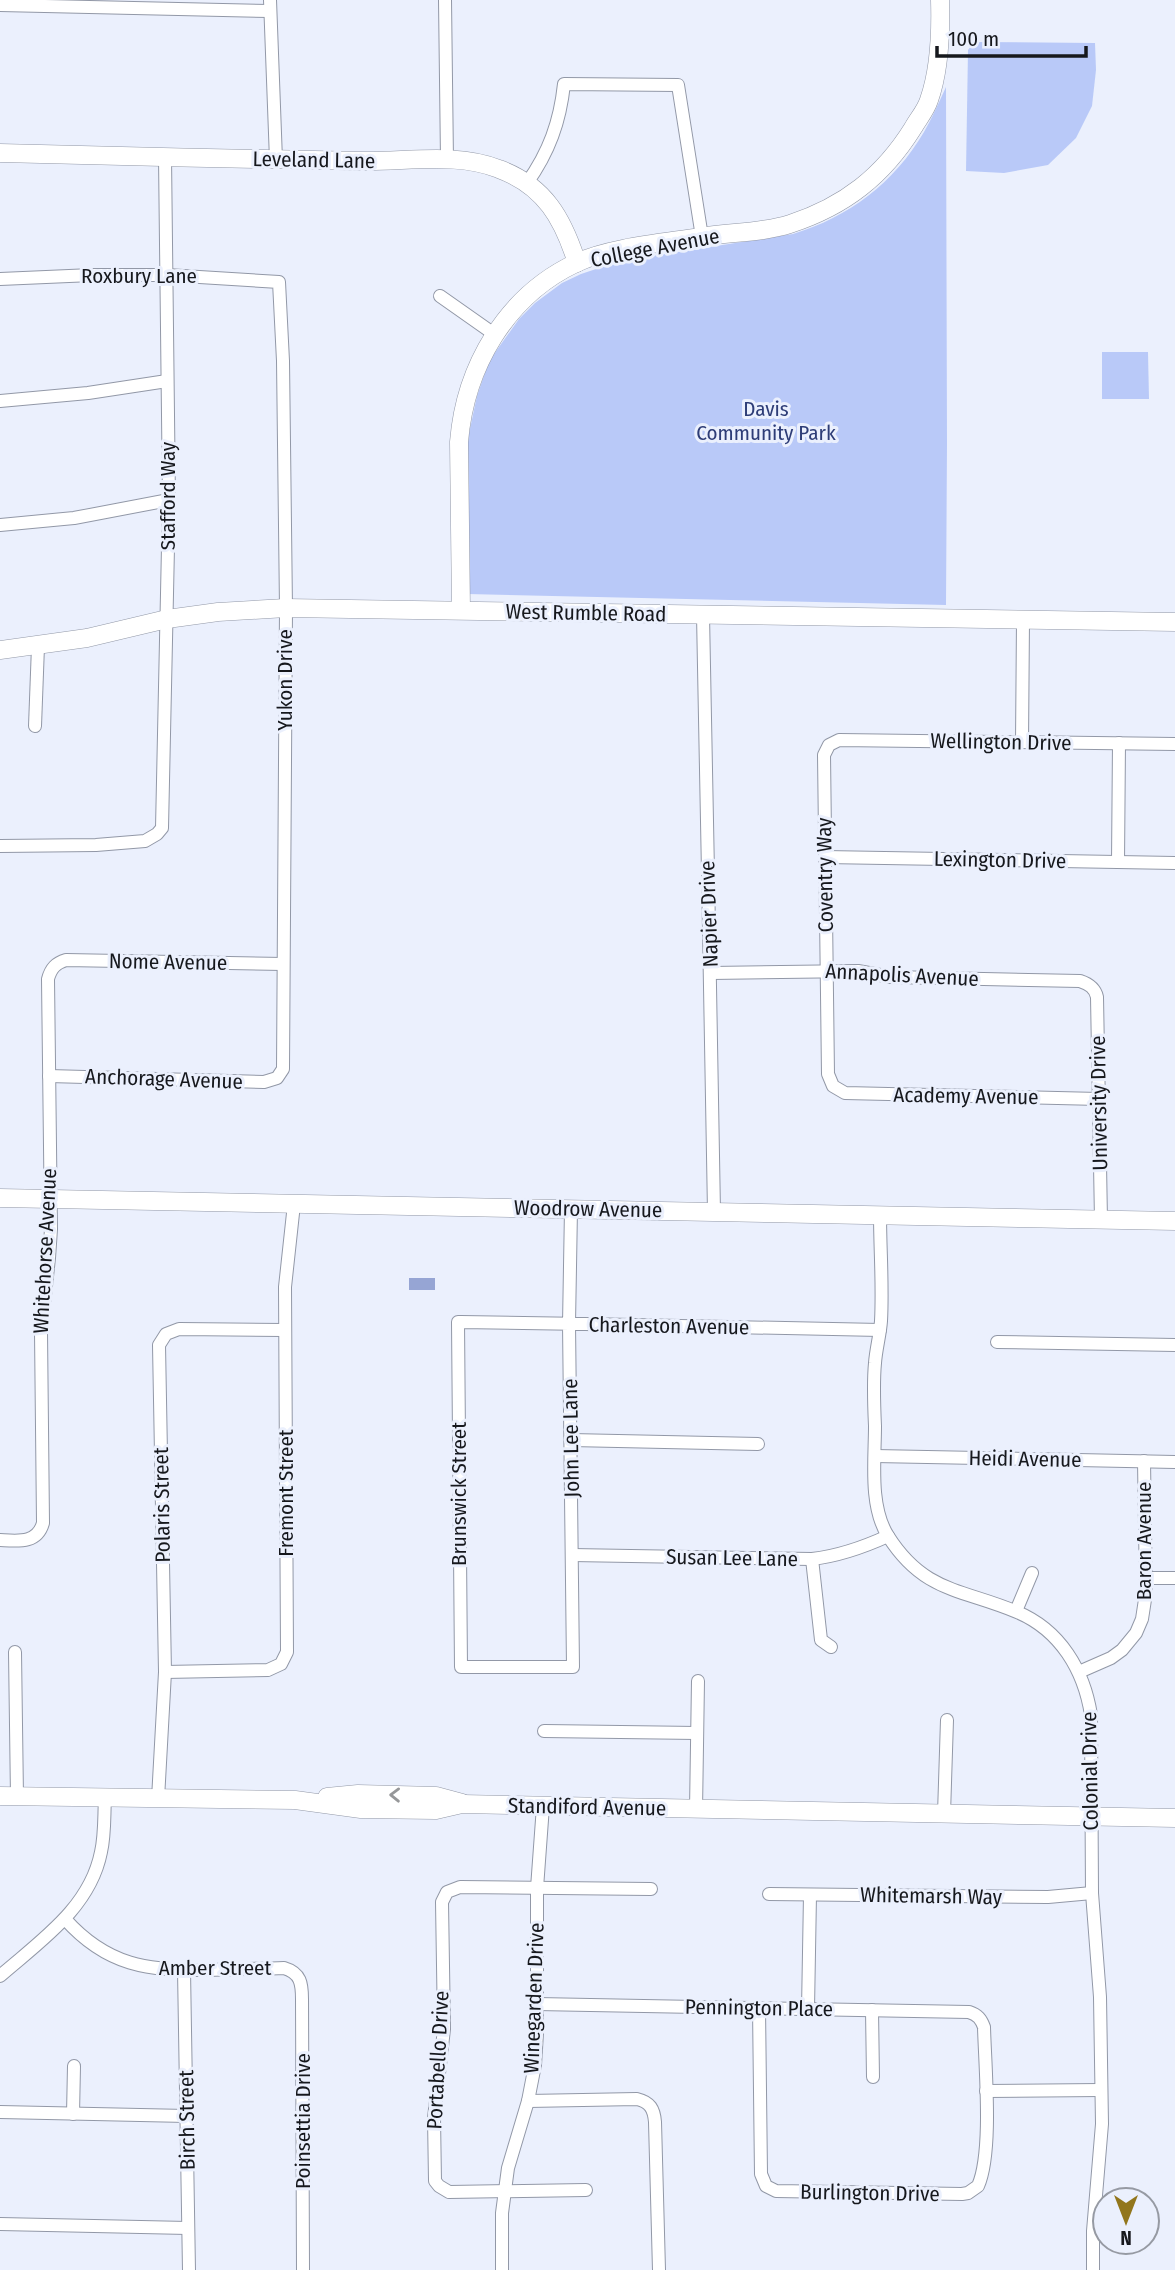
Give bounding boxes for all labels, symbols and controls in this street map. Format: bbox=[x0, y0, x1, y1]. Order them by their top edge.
scale bar bbox=[937, 14, 1086, 58]
text: 100 m bbox=[948, 26, 999, 52]
street label: Leveland Lane bbox=[252, 146, 376, 174]
street label: College Avenue bbox=[588, 223, 722, 273]
street label: Roxbury Lane bbox=[81, 263, 197, 289]
park label: Davis Community Park bbox=[696, 396, 836, 446]
street label: Stafford Way bbox=[155, 441, 181, 550]
street label: West Rumble Road bbox=[505, 599, 667, 627]
street label: Yukon Drive bbox=[272, 629, 298, 731]
street label: Wellington Drive bbox=[930, 728, 1072, 756]
street label: Coventry Way bbox=[811, 817, 839, 933]
street label: Lexington Drive bbox=[934, 846, 1066, 874]
street label: Napier Drive bbox=[694, 860, 724, 968]
street label: Nome Avenue bbox=[109, 948, 227, 976]
street label: Annapolis Avenue bbox=[825, 958, 979, 992]
street label: University Drive bbox=[1085, 1035, 1113, 1171]
street label: Anchorage Avenue bbox=[85, 1063, 243, 1095]
street label: Academy Avenue bbox=[893, 1082, 1039, 1110]
street label: Whitehorse Avenue bbox=[28, 1168, 62, 1334]
street label: Woodrow Avenue bbox=[514, 1195, 662, 1223]
street label: Charleston Avenue bbox=[588, 1312, 750, 1340]
street label: John Lee Lane bbox=[557, 1378, 585, 1498]
street label: Brunswick Street bbox=[446, 1422, 472, 1566]
street label: Fremont Street bbox=[273, 1429, 299, 1557]
street label: Heidi Avenue bbox=[968, 1445, 1082, 1473]
street label: Polaris Street bbox=[148, 1447, 176, 1563]
street label: Baron Avenue bbox=[1131, 1482, 1157, 1600]
street label: Susan Lee Lane bbox=[666, 1544, 798, 1572]
street label: Colonial Drive bbox=[1076, 1711, 1104, 1831]
one-way arrow bbox=[390, 1787, 400, 1803]
street label: Standiford Avenue bbox=[508, 1793, 666, 1821]
street label: Whitemarsh Way bbox=[860, 1882, 1003, 1910]
street label: Winegarden Drive bbox=[518, 1922, 550, 2074]
street label: Amber Street bbox=[159, 1955, 271, 1981]
street label: Portabello Drive bbox=[421, 1990, 455, 2130]
street label: Pennington Place bbox=[685, 1994, 833, 2022]
street label: Poinsettia Drive bbox=[290, 2053, 316, 2189]
street label: Birch Street bbox=[173, 2070, 201, 2170]
street label: Burlington Drive bbox=[800, 2179, 940, 2207]
north arrow bbox=[1091, 2186, 1161, 2256]
text: N bbox=[1120, 2226, 1132, 2249]

